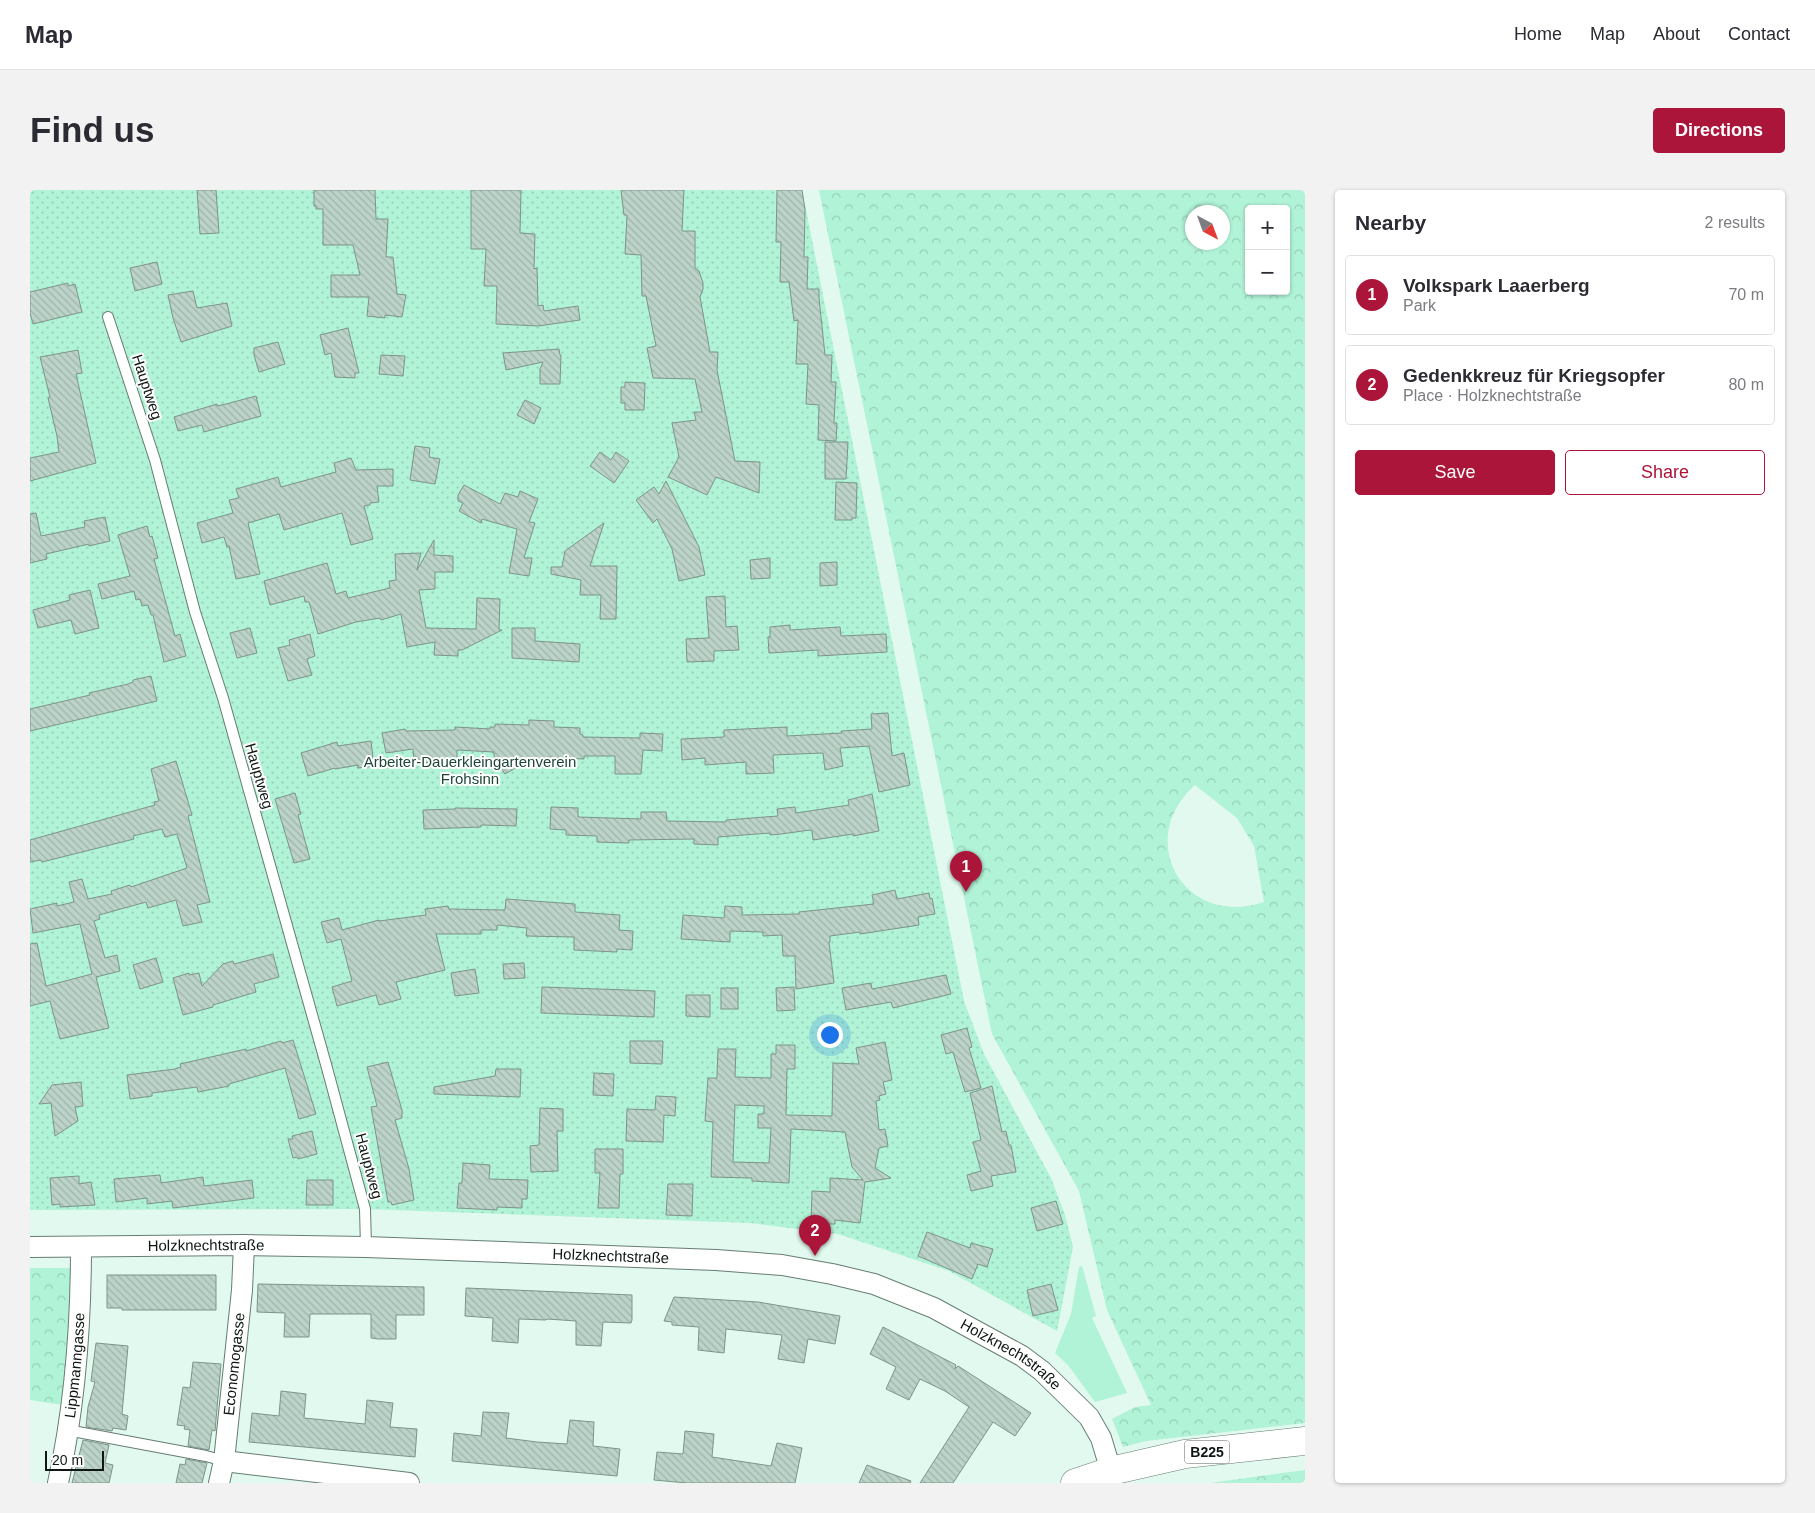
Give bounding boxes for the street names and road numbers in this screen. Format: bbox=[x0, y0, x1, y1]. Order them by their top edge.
street label: Hauptweg bbox=[129, 352, 166, 422]
street label: Hauptweg bbox=[242, 741, 277, 811]
street label: Hauptweg bbox=[353, 1131, 386, 1201]
street label: Holzknechtstraße bbox=[148, 1236, 265, 1254]
street label: Holzknechtstraße bbox=[552, 1245, 669, 1266]
street label: Lippmanngasse bbox=[61, 1312, 88, 1419]
street label: Economogasse bbox=[220, 1312, 248, 1416]
street label: Holzknechtstraße bbox=[958, 1315, 1065, 1393]
road number: B225 bbox=[1184, 1440, 1230, 1464]

